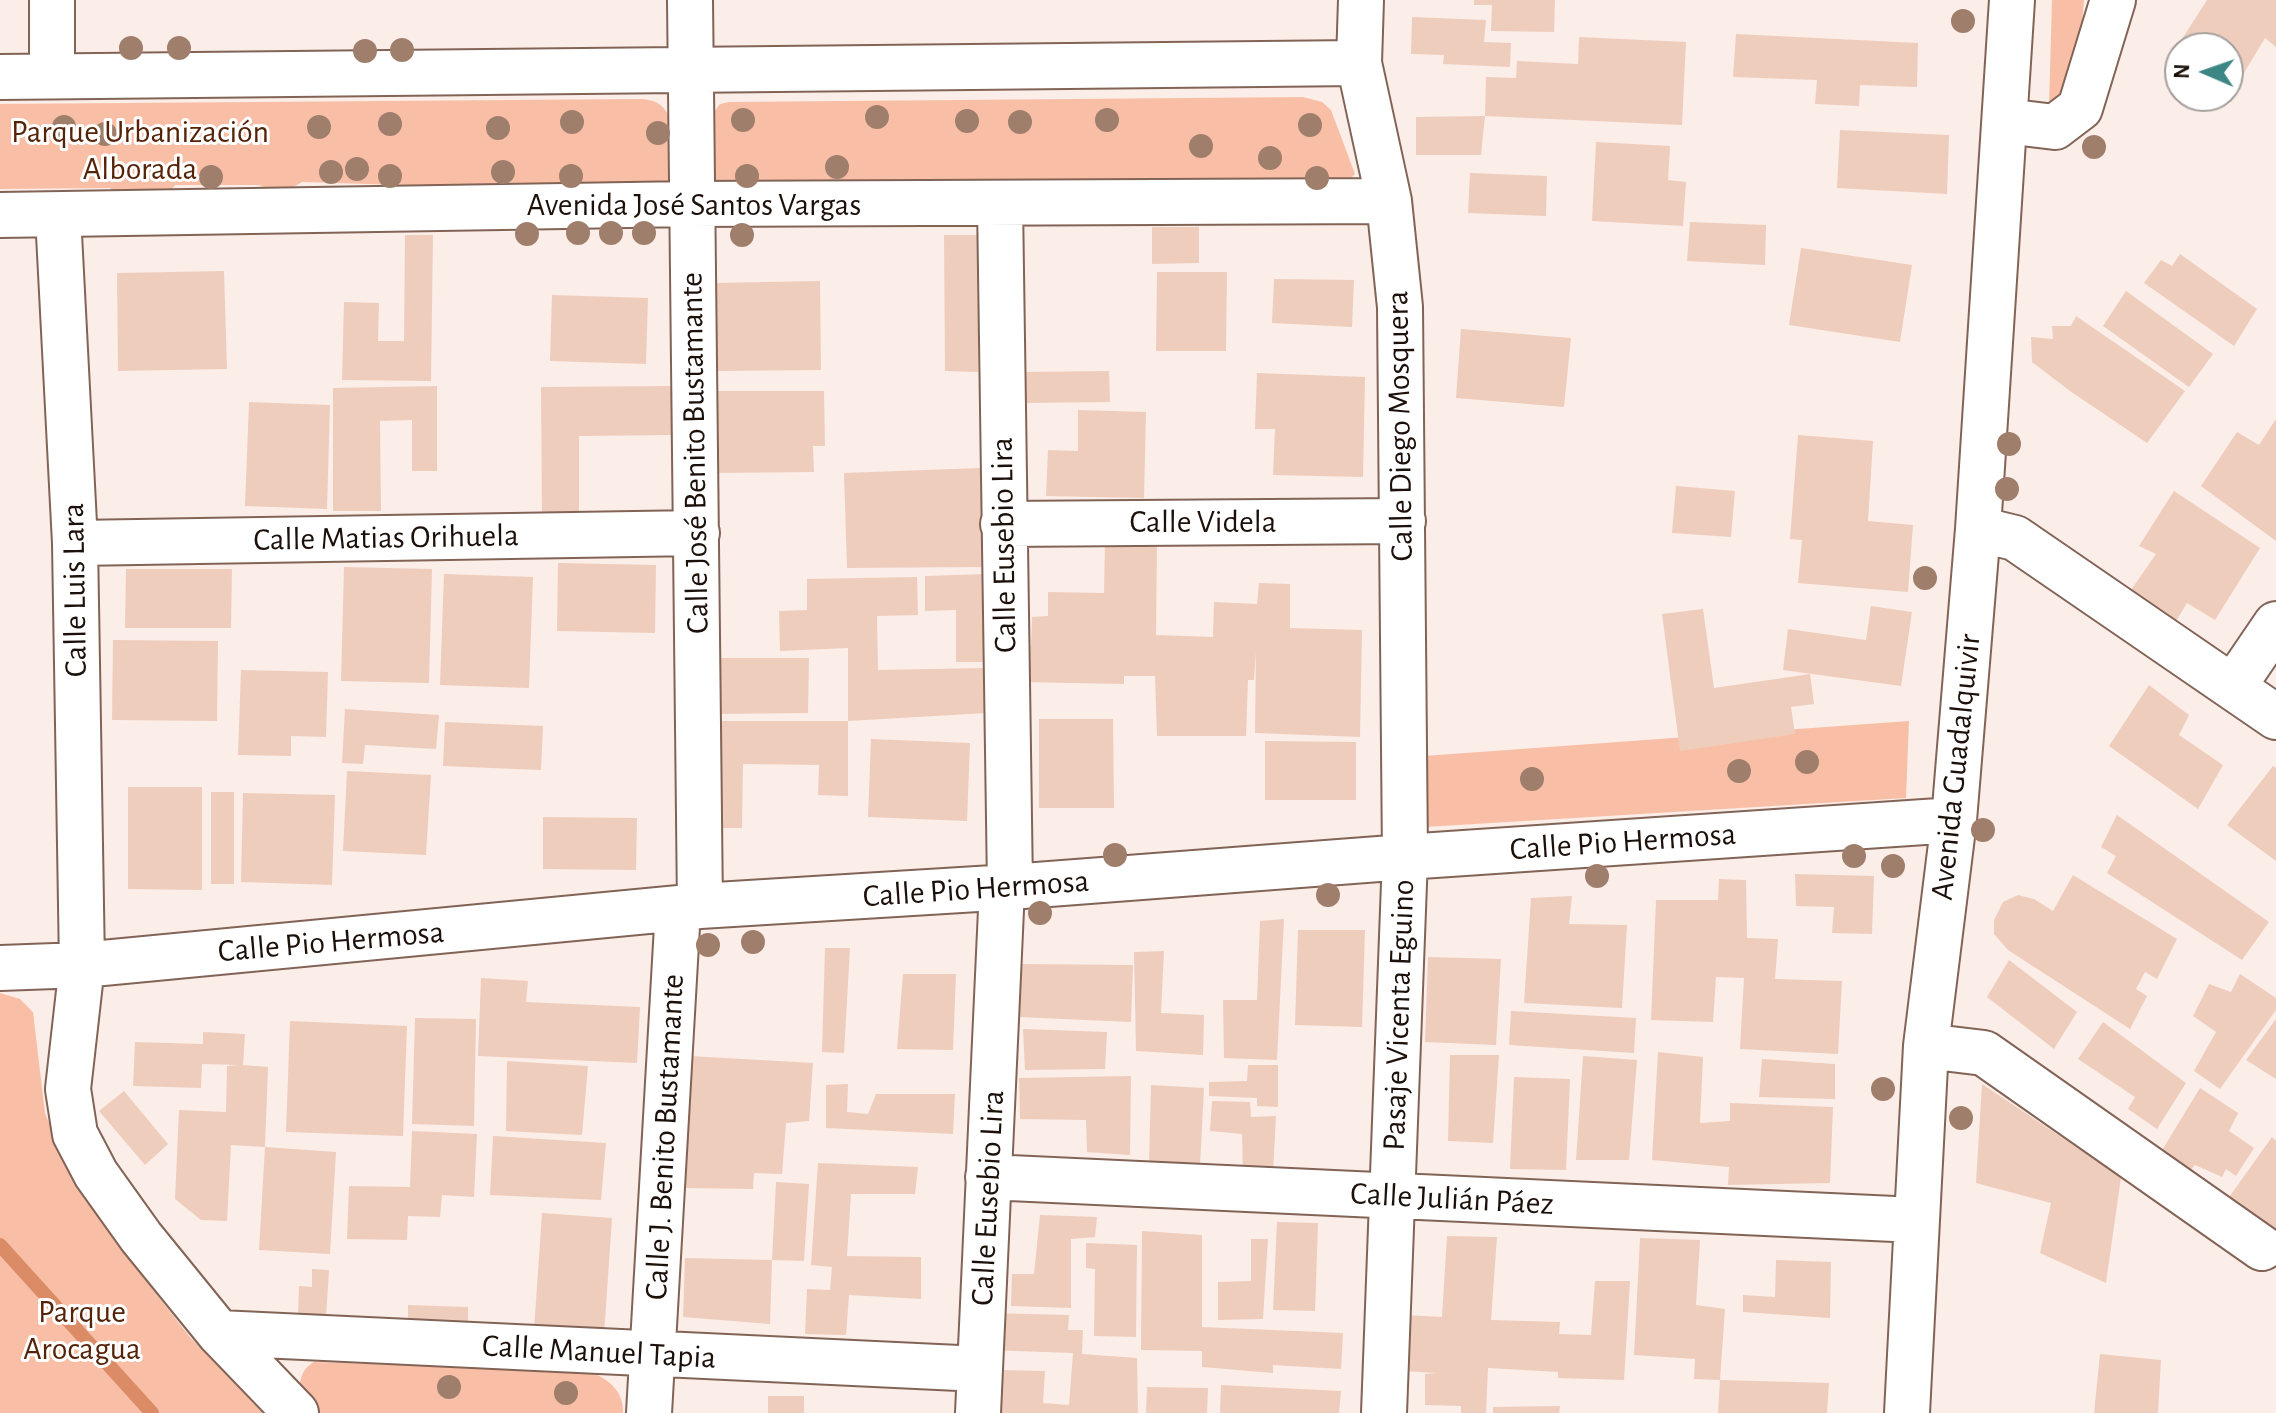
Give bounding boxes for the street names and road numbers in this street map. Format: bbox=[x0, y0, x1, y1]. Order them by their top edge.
street label: Avenida José Santos Vargas bbox=[527, 186, 861, 224]
street label: Calle José Benito Bustamante bbox=[673, 272, 717, 634]
street label: Calle Diego Mosquera bbox=[1378, 290, 1422, 562]
street label: Calle Eusebio Lira bbox=[983, 437, 1025, 653]
street label: Calle Luis Lara bbox=[54, 503, 96, 677]
street label: Calle Videla bbox=[1129, 503, 1277, 541]
street label: Calle Matias Orihuela bbox=[253, 516, 519, 560]
street label: Avenida Guadalquivir bbox=[1923, 632, 1989, 902]
street label: Calle Pio Hermosa bbox=[1508, 815, 1738, 869]
street label: Calle Pio Hermosa bbox=[861, 862, 1091, 916]
street label: Pasaje Vicenta Eguino bbox=[1375, 879, 1423, 1151]
street label: Calle Pio Hermosa bbox=[216, 913, 446, 971]
street label: Calle J. Benito Bustamante bbox=[637, 973, 693, 1301]
street label: Calle Eusebio Lira bbox=[963, 1089, 1013, 1307]
street label: Calle Julián Páez bbox=[1349, 1174, 1555, 1224]
street label: Calle Manuel Tapia bbox=[481, 1327, 717, 1377]

